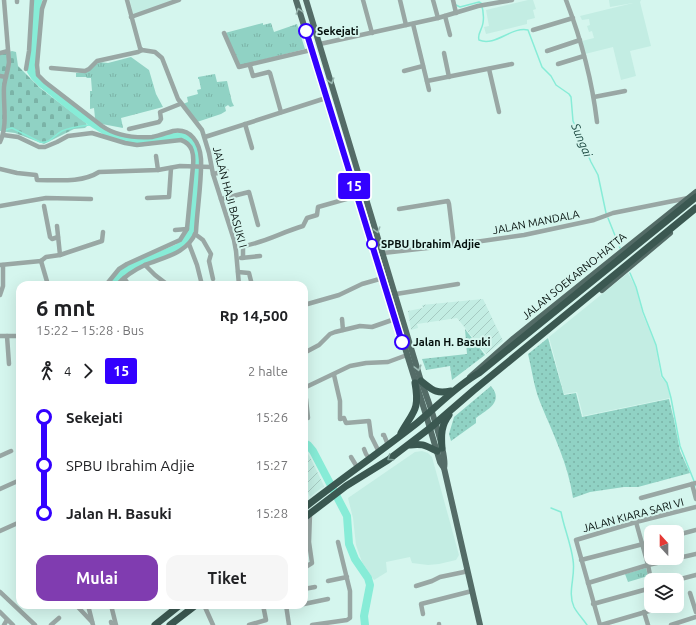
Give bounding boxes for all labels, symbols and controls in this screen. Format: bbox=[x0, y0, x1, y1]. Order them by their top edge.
one-way arrow bbox=[295, 8, 304, 15]
marker: Sekejati bbox=[298, 23, 314, 39]
place label: Sekejati bbox=[317, 25, 359, 37]
one-way arrow bbox=[326, 78, 335, 85]
water label: Sungai bbox=[569, 120, 595, 160]
street label: JALAN HAJI BASUKI I bbox=[211, 145, 249, 249]
line badge: 15 bbox=[336, 173, 372, 199]
text: 15 bbox=[346, 178, 362, 194]
street label: JALAN MANDALA bbox=[491, 208, 581, 236]
one-way arrow bbox=[372, 227, 380, 234]
street label: JALAN SOEKARNO-HATTA bbox=[520, 230, 629, 322]
marker: SPBU Ibrahim Adjie bbox=[366, 238, 378, 250]
place label: SPBU Ibrahim Adjie bbox=[381, 238, 480, 250]
text: 6 mnt bbox=[36, 295, 95, 320]
text: Rp 14,500 bbox=[220, 307, 288, 324]
text: 15:22 – 15:28 · Bus bbox=[36, 323, 144, 337]
marker: Jalan H. Basuki bbox=[394, 334, 410, 350]
place label: Jalan H. Basuki bbox=[413, 336, 491, 348]
icon: walk bbox=[36, 360, 58, 382]
icon: forward bbox=[77, 360, 99, 382]
text: 15 bbox=[113, 363, 129, 379]
text: 4 bbox=[64, 364, 71, 378]
text: 2 halte bbox=[248, 364, 288, 378]
one-way arrow bbox=[413, 364, 422, 371]
text: Sekejati bbox=[66, 409, 123, 426]
text: 15:26 bbox=[255, 410, 288, 424]
one-way arrow bbox=[387, 453, 394, 461]
text: SPBU Ibrahim Adjie bbox=[66, 457, 195, 474]
text: 15:27 bbox=[255, 458, 288, 472]
street label: JALAN KIARA SARI VI bbox=[581, 496, 685, 534]
text: Jalan H. Basuki bbox=[66, 505, 172, 522]
text: 15:28 bbox=[255, 506, 288, 520]
north arrow bbox=[644, 525, 684, 565]
map controls bbox=[644, 525, 684, 613]
button: Mulai bbox=[36, 555, 158, 601]
button: Tiket bbox=[166, 555, 288, 601]
button: layers bbox=[644, 573, 684, 613]

